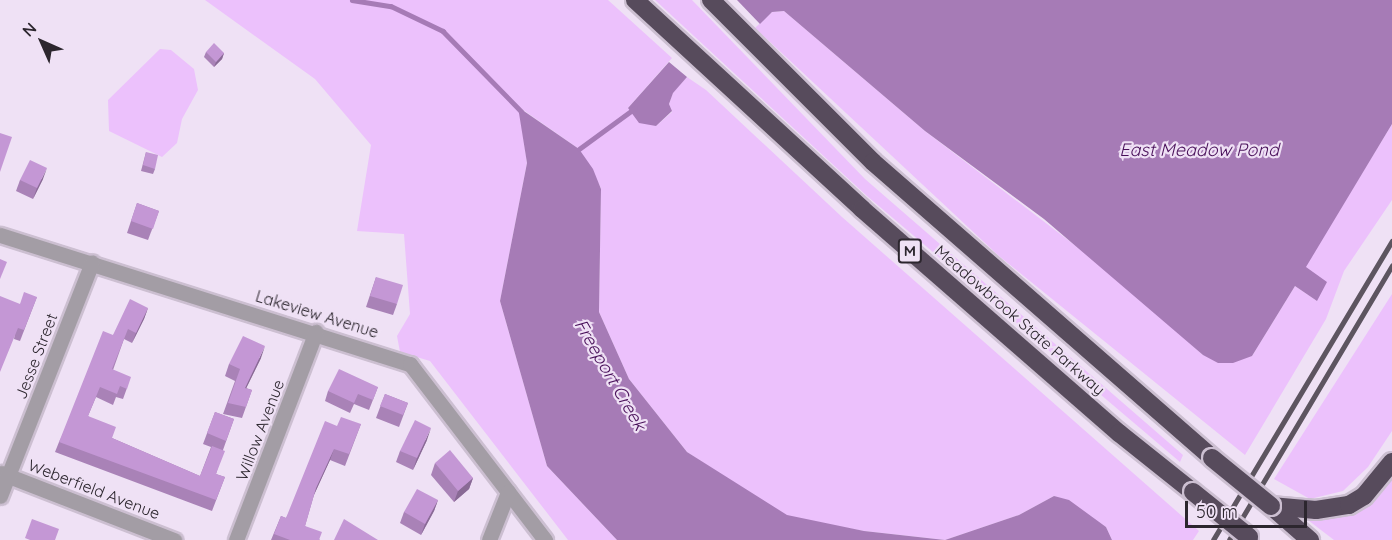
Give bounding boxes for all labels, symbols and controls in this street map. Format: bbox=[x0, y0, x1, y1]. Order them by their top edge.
north arrow bbox=[12, 12, 72, 72]
text: N bbox=[18, 18, 40, 41]
water label: East Meadow Pond bbox=[1119, 139, 1279, 161]
road number: M bbox=[896, 239, 924, 263]
street label: Meadowbrook State Parkway bbox=[931, 241, 1109, 399]
street label: Lakeview Avenue bbox=[253, 286, 381, 342]
street label: Jesse Street bbox=[11, 310, 61, 402]
water label: Freeport Creek bbox=[569, 316, 651, 434]
street label: Willow Avenue bbox=[232, 377, 288, 483]
street label: Weberfield Avenue bbox=[25, 455, 163, 523]
scale bar bbox=[1188, 489, 1310, 527]
text: 50 m bbox=[1196, 500, 1238, 523]

